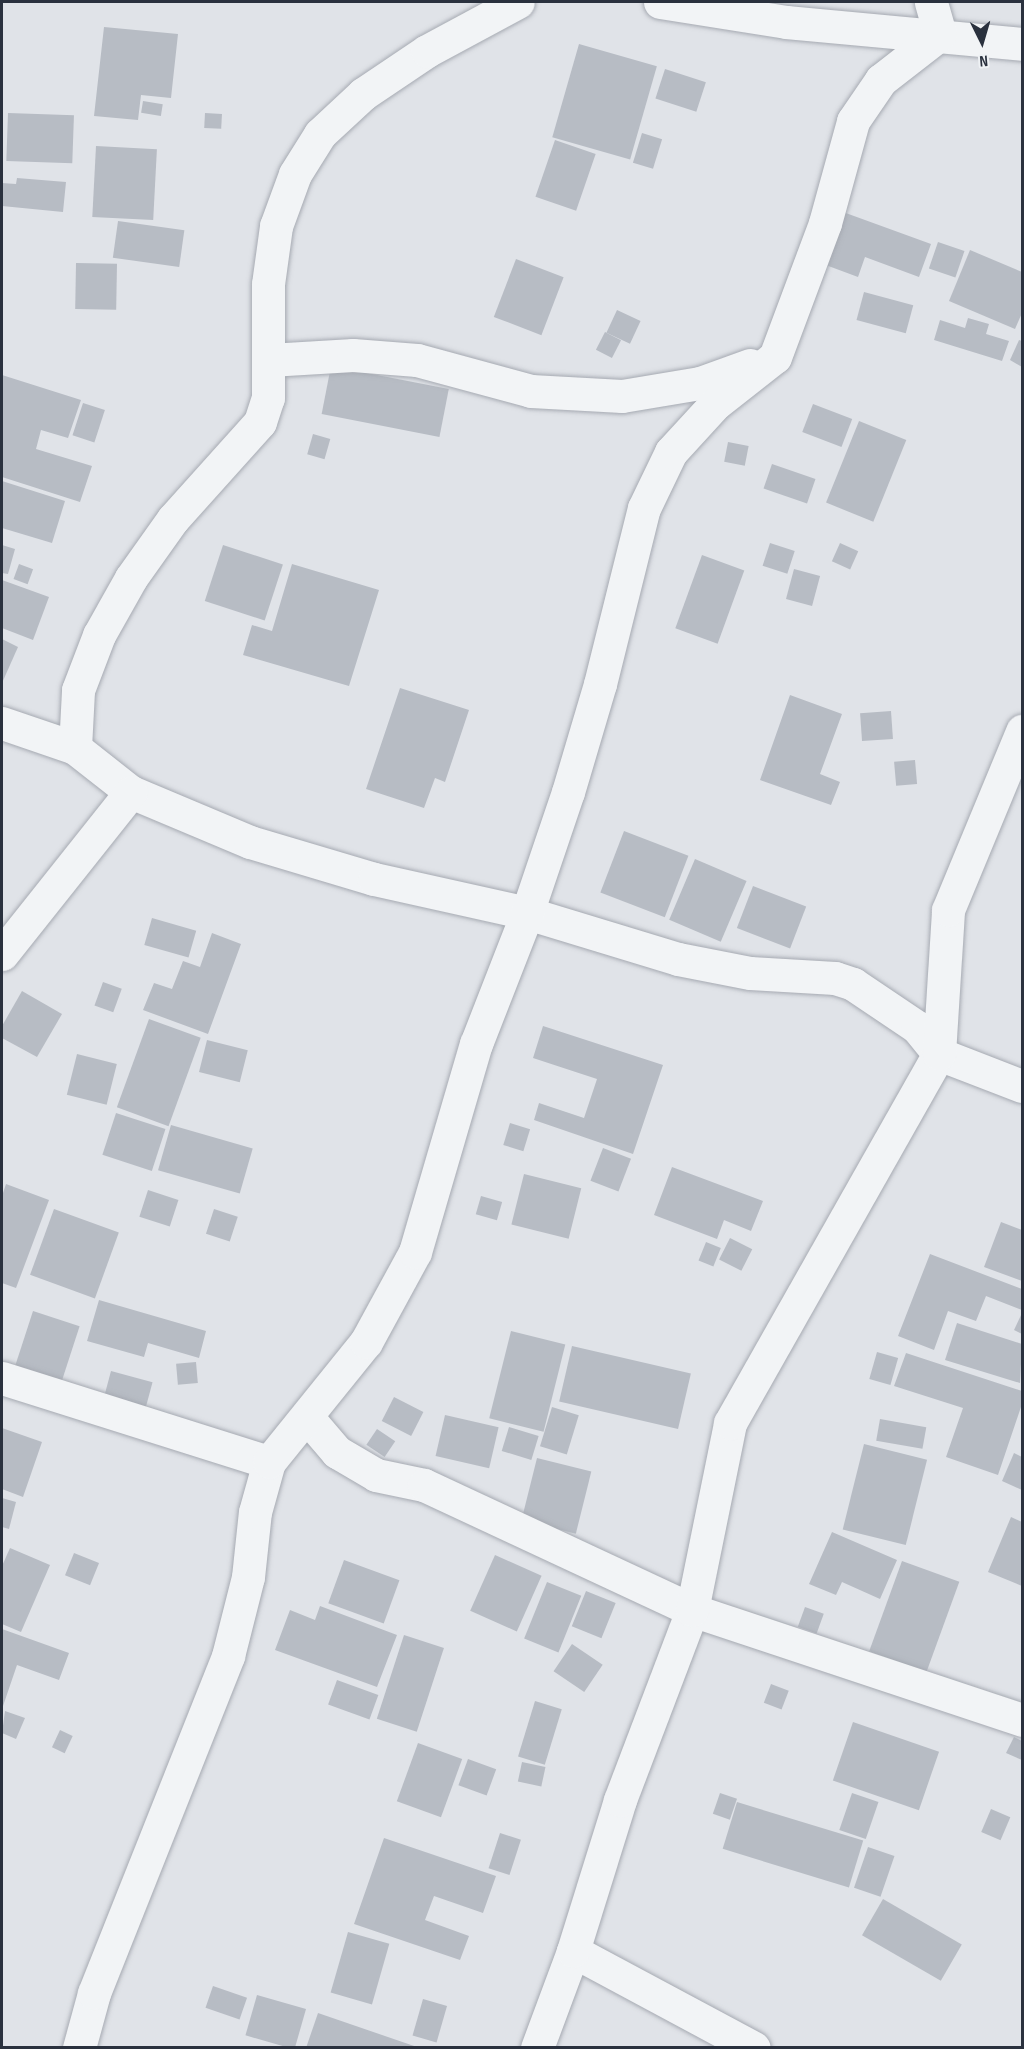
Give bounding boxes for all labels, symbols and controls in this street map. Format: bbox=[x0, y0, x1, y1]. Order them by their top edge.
north arrow bbox=[952, 12, 1012, 72]
text: N bbox=[979, 51, 989, 70]

